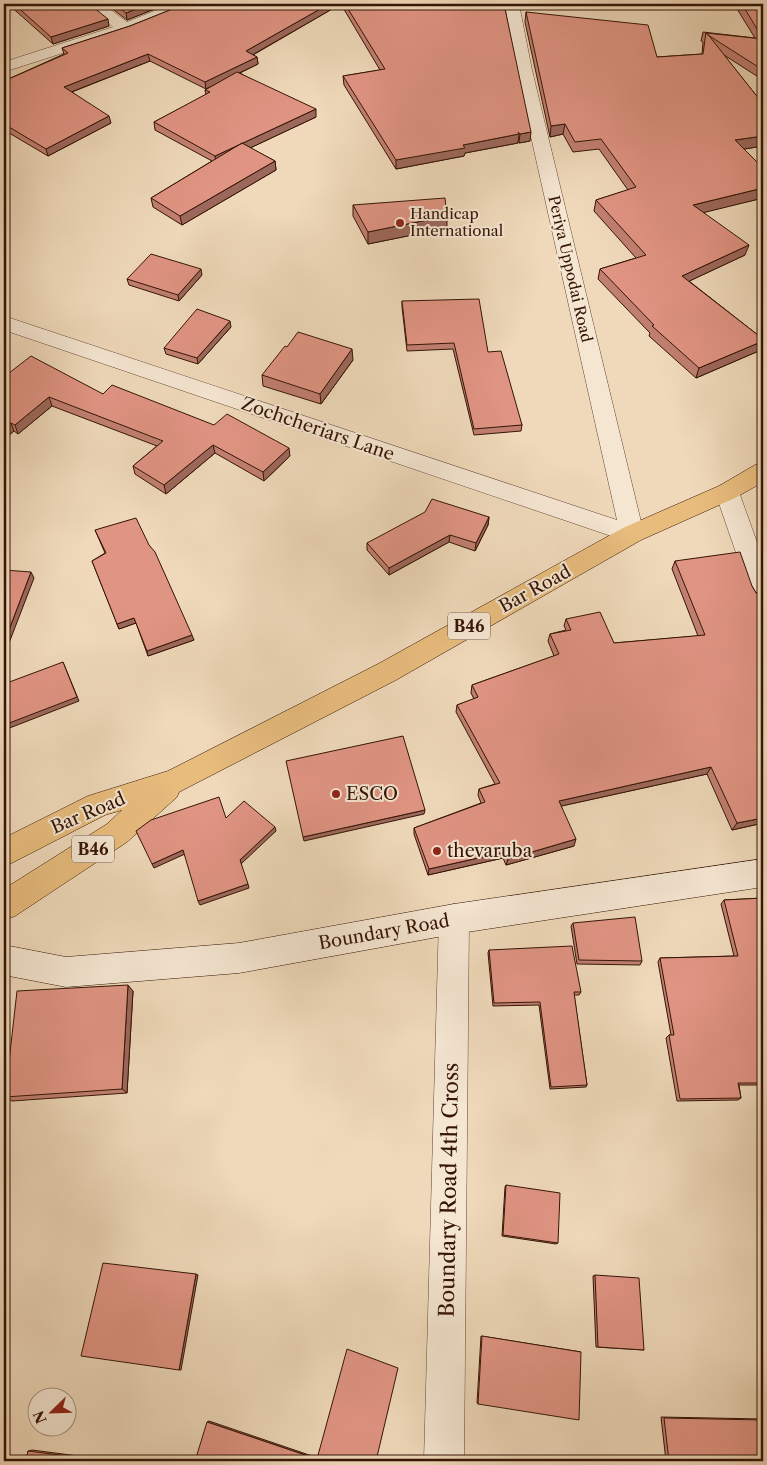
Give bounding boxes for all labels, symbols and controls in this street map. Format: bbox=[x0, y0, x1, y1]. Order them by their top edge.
street label: Periya Uppodai Road bbox=[544, 194, 597, 344]
place label: Handicap International bbox=[410, 204, 504, 240]
marker: Handicap International bbox=[394, 217, 406, 229]
street label: Zochcheriars Lane bbox=[239, 393, 397, 465]
street label: Bar Road bbox=[495, 560, 575, 618]
road number: B46 bbox=[448, 612, 490, 640]
place label: ESCO bbox=[346, 783, 398, 805]
street label: Bar Road bbox=[48, 788, 129, 838]
marker: ESCO bbox=[330, 788, 342, 800]
road number: B46 bbox=[72, 836, 114, 862]
place label: thevaruba bbox=[447, 840, 533, 862]
marker: thevaruba bbox=[431, 845, 443, 857]
street label: Boundary Road bbox=[317, 910, 451, 954]
street label: Boundary Road 4th Cross bbox=[434, 1062, 463, 1318]
north arrow bbox=[28, 1388, 78, 1438]
text: N bbox=[29, 1408, 51, 1426]

